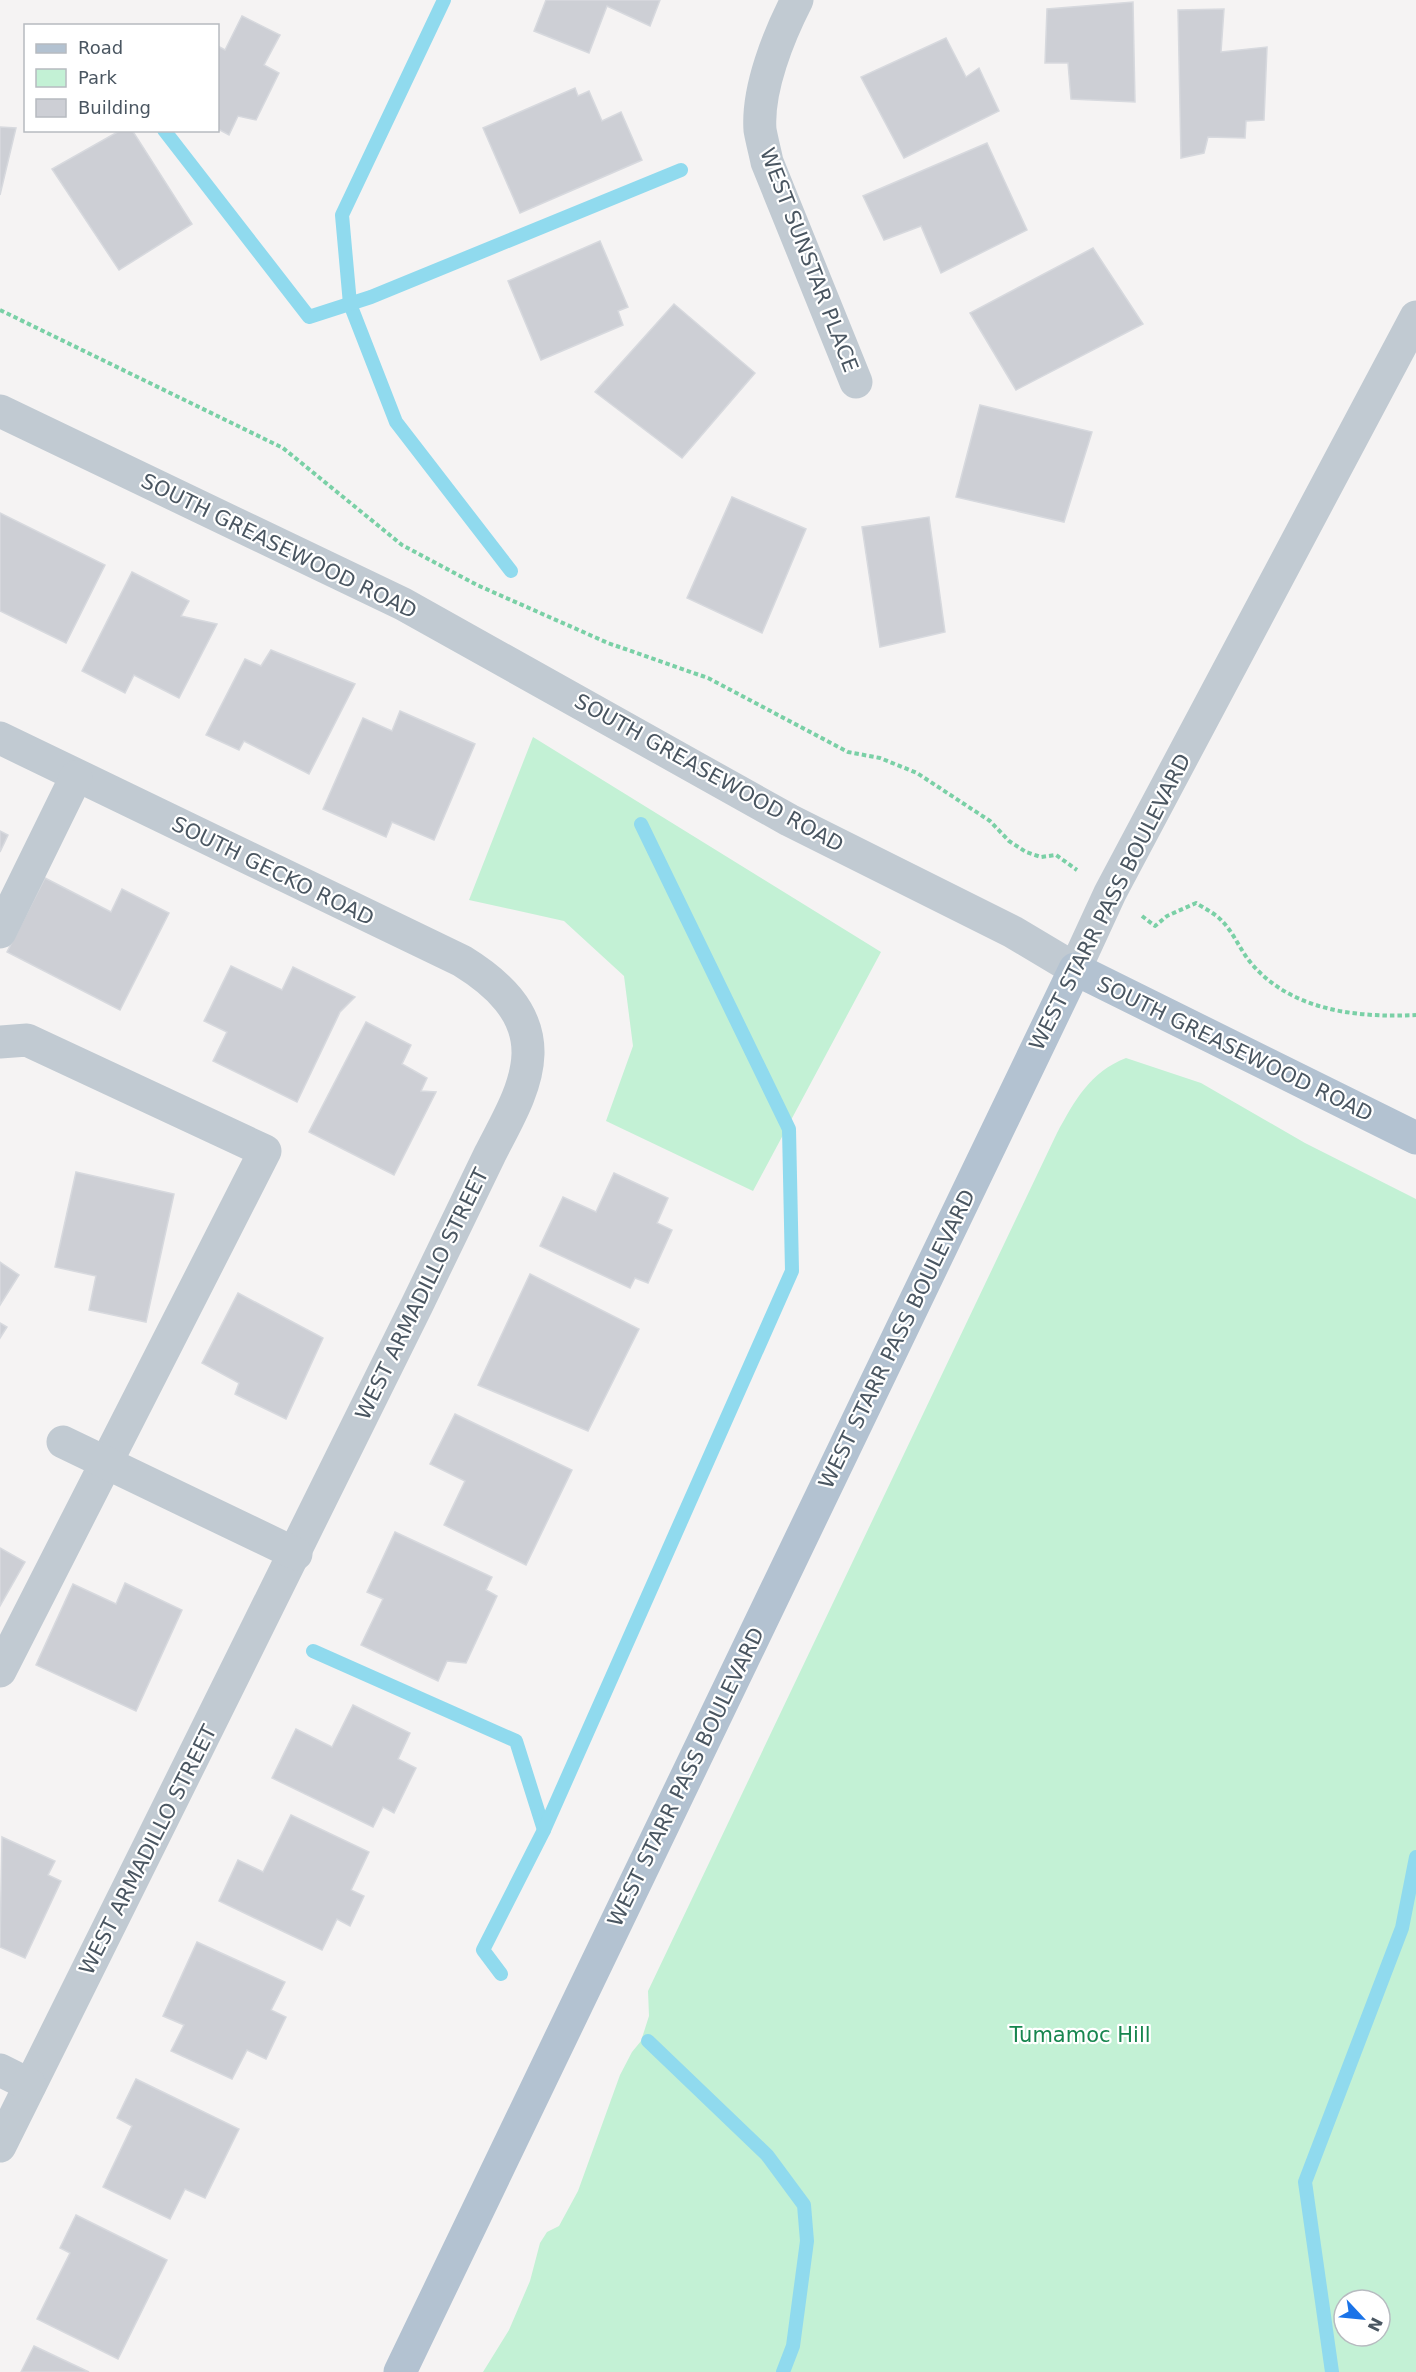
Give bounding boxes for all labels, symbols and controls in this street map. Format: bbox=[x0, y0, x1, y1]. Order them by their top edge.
legend bbox=[24, 24, 219, 132]
text: Road bbox=[78, 37, 123, 58]
text: Park bbox=[78, 67, 117, 88]
text: Building bbox=[78, 97, 151, 118]
street label: WEST SUNSTAR PLACE bbox=[755, 145, 863, 375]
street label: SOUTH GREASEWOOD ROAD bbox=[137, 469, 421, 623]
street label: SOUTH GREASEWOOD ROAD bbox=[570, 689, 848, 857]
street label: WEST STARR PASS BOULEVARD bbox=[1024, 750, 1196, 1054]
street label: SOUTH GECKO ROAD bbox=[168, 812, 378, 930]
street label: SOUTH GREASEWOOD ROAD bbox=[1093, 972, 1377, 1126]
street label: WEST ARMADILLO STREET bbox=[351, 1164, 493, 1424]
street label: WEST STARR PASS BOULEVARD bbox=[814, 1186, 980, 1492]
street label: WEST STARR PASS BOULEVARD bbox=[603, 1624, 769, 1930]
street label: WEST ARMADILLO STREET bbox=[75, 1721, 222, 1979]
park label: Tumamoc Hill bbox=[1008, 2023, 1151, 2047]
north arrow bbox=[1332, 2288, 1392, 2348]
text: N bbox=[1364, 2314, 1387, 2335]

